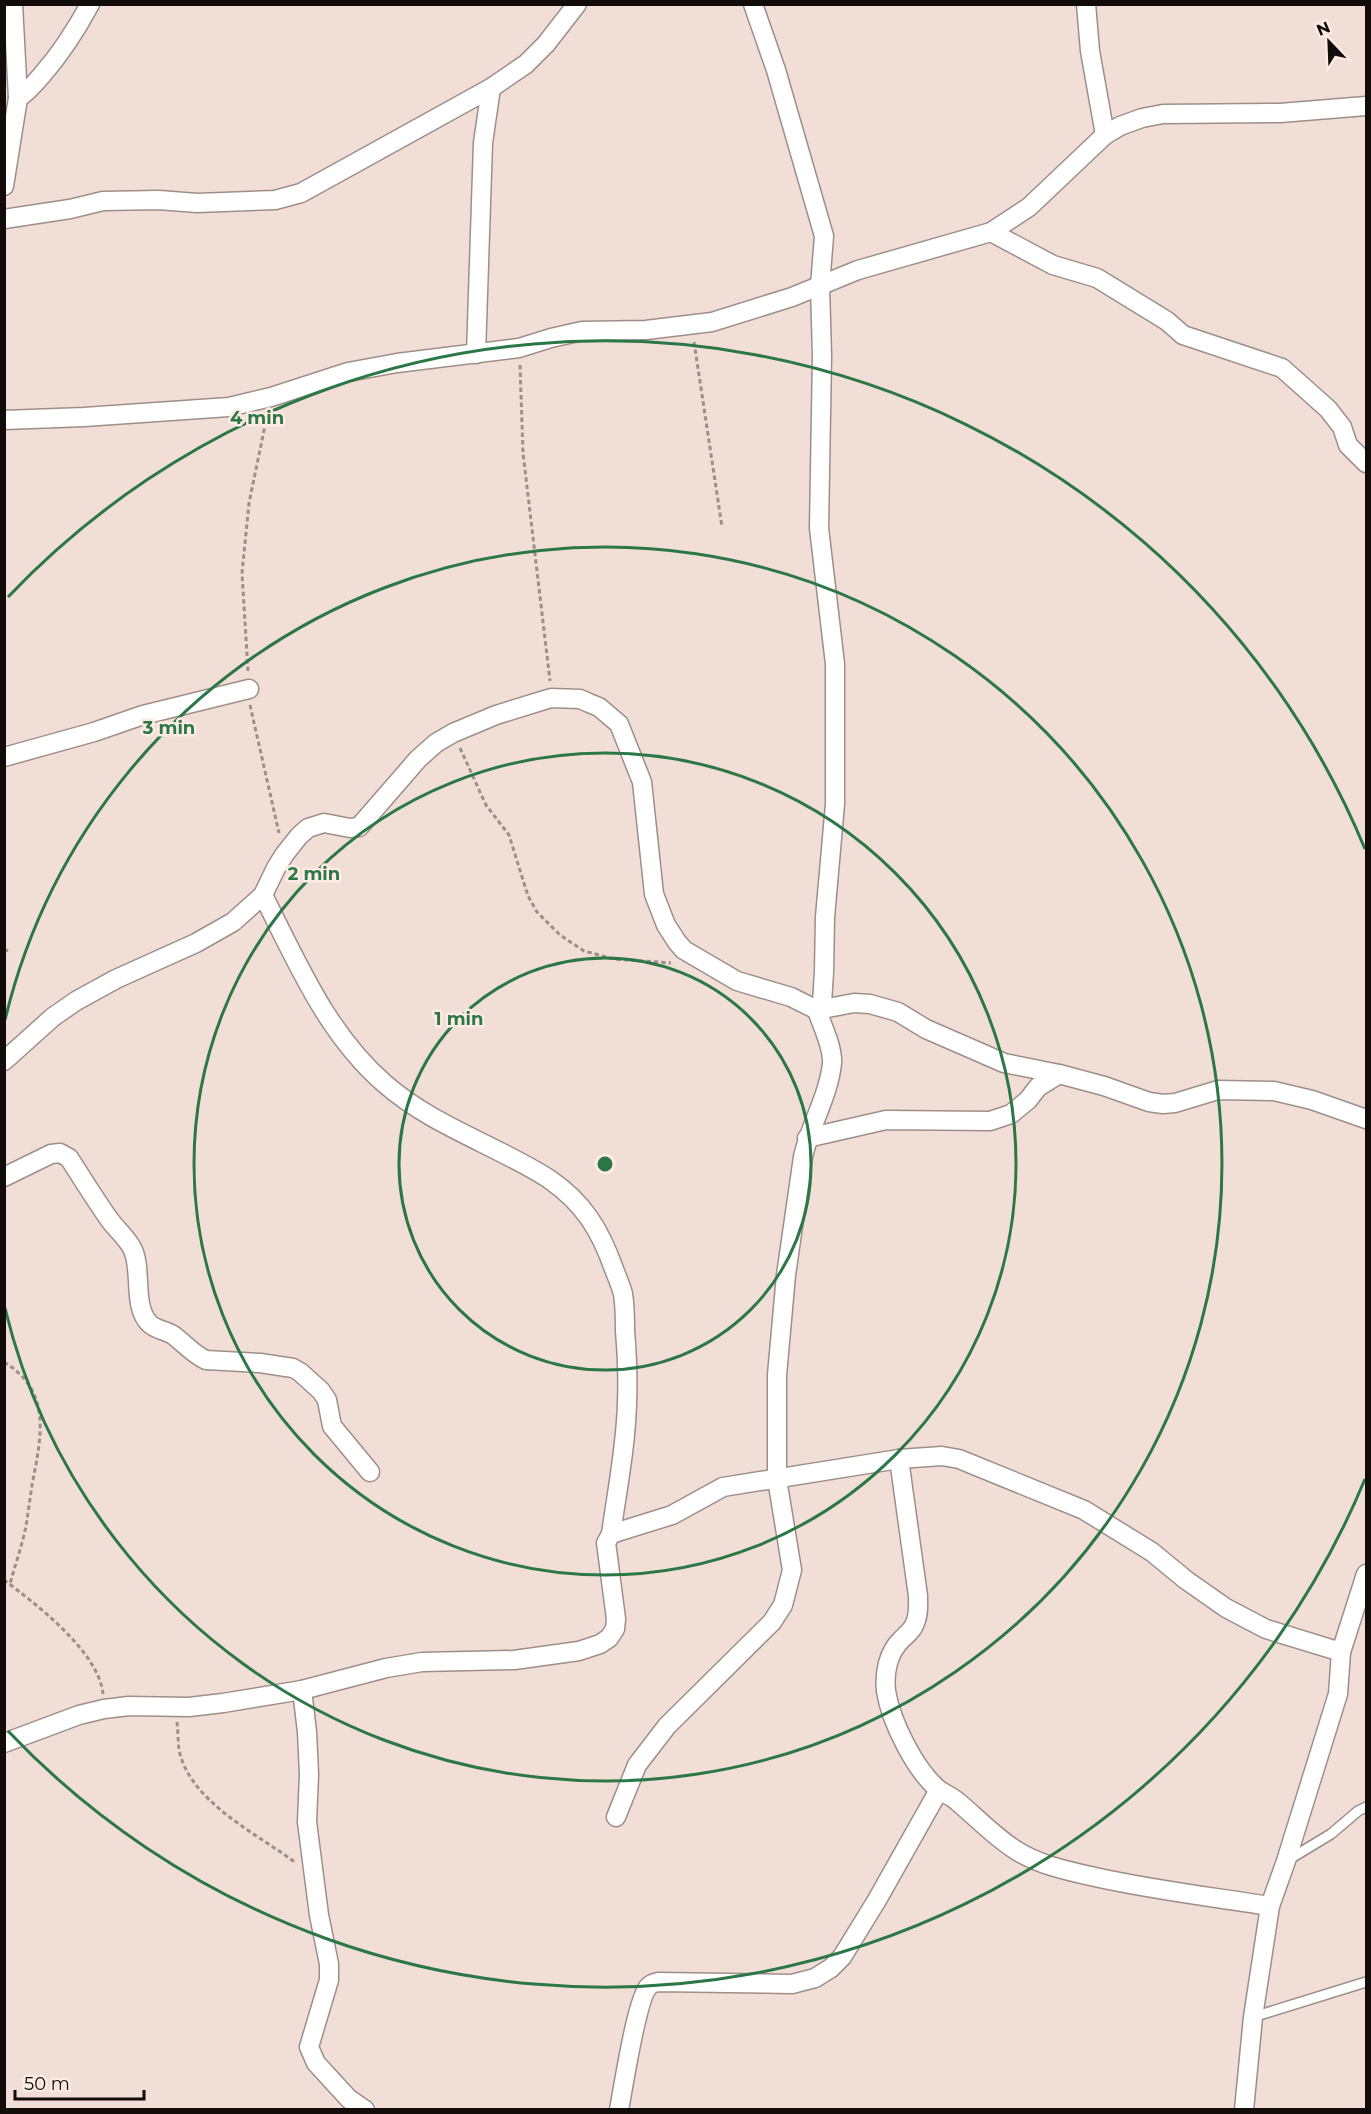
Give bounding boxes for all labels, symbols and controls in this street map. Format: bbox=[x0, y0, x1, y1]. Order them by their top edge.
north arrow bbox=[1299, 12, 1359, 72]
text: N bbox=[1314, 17, 1333, 40]
text: 4 min bbox=[230, 407, 284, 429]
text: 3 min bbox=[142, 717, 195, 739]
text: 2 min bbox=[288, 863, 340, 885]
text: 1 min bbox=[435, 1008, 483, 1030]
centre of rings bbox=[595, 1154, 615, 1174]
scale bar bbox=[15, 2063, 144, 2101]
text: 50 m bbox=[24, 2073, 70, 2095]

